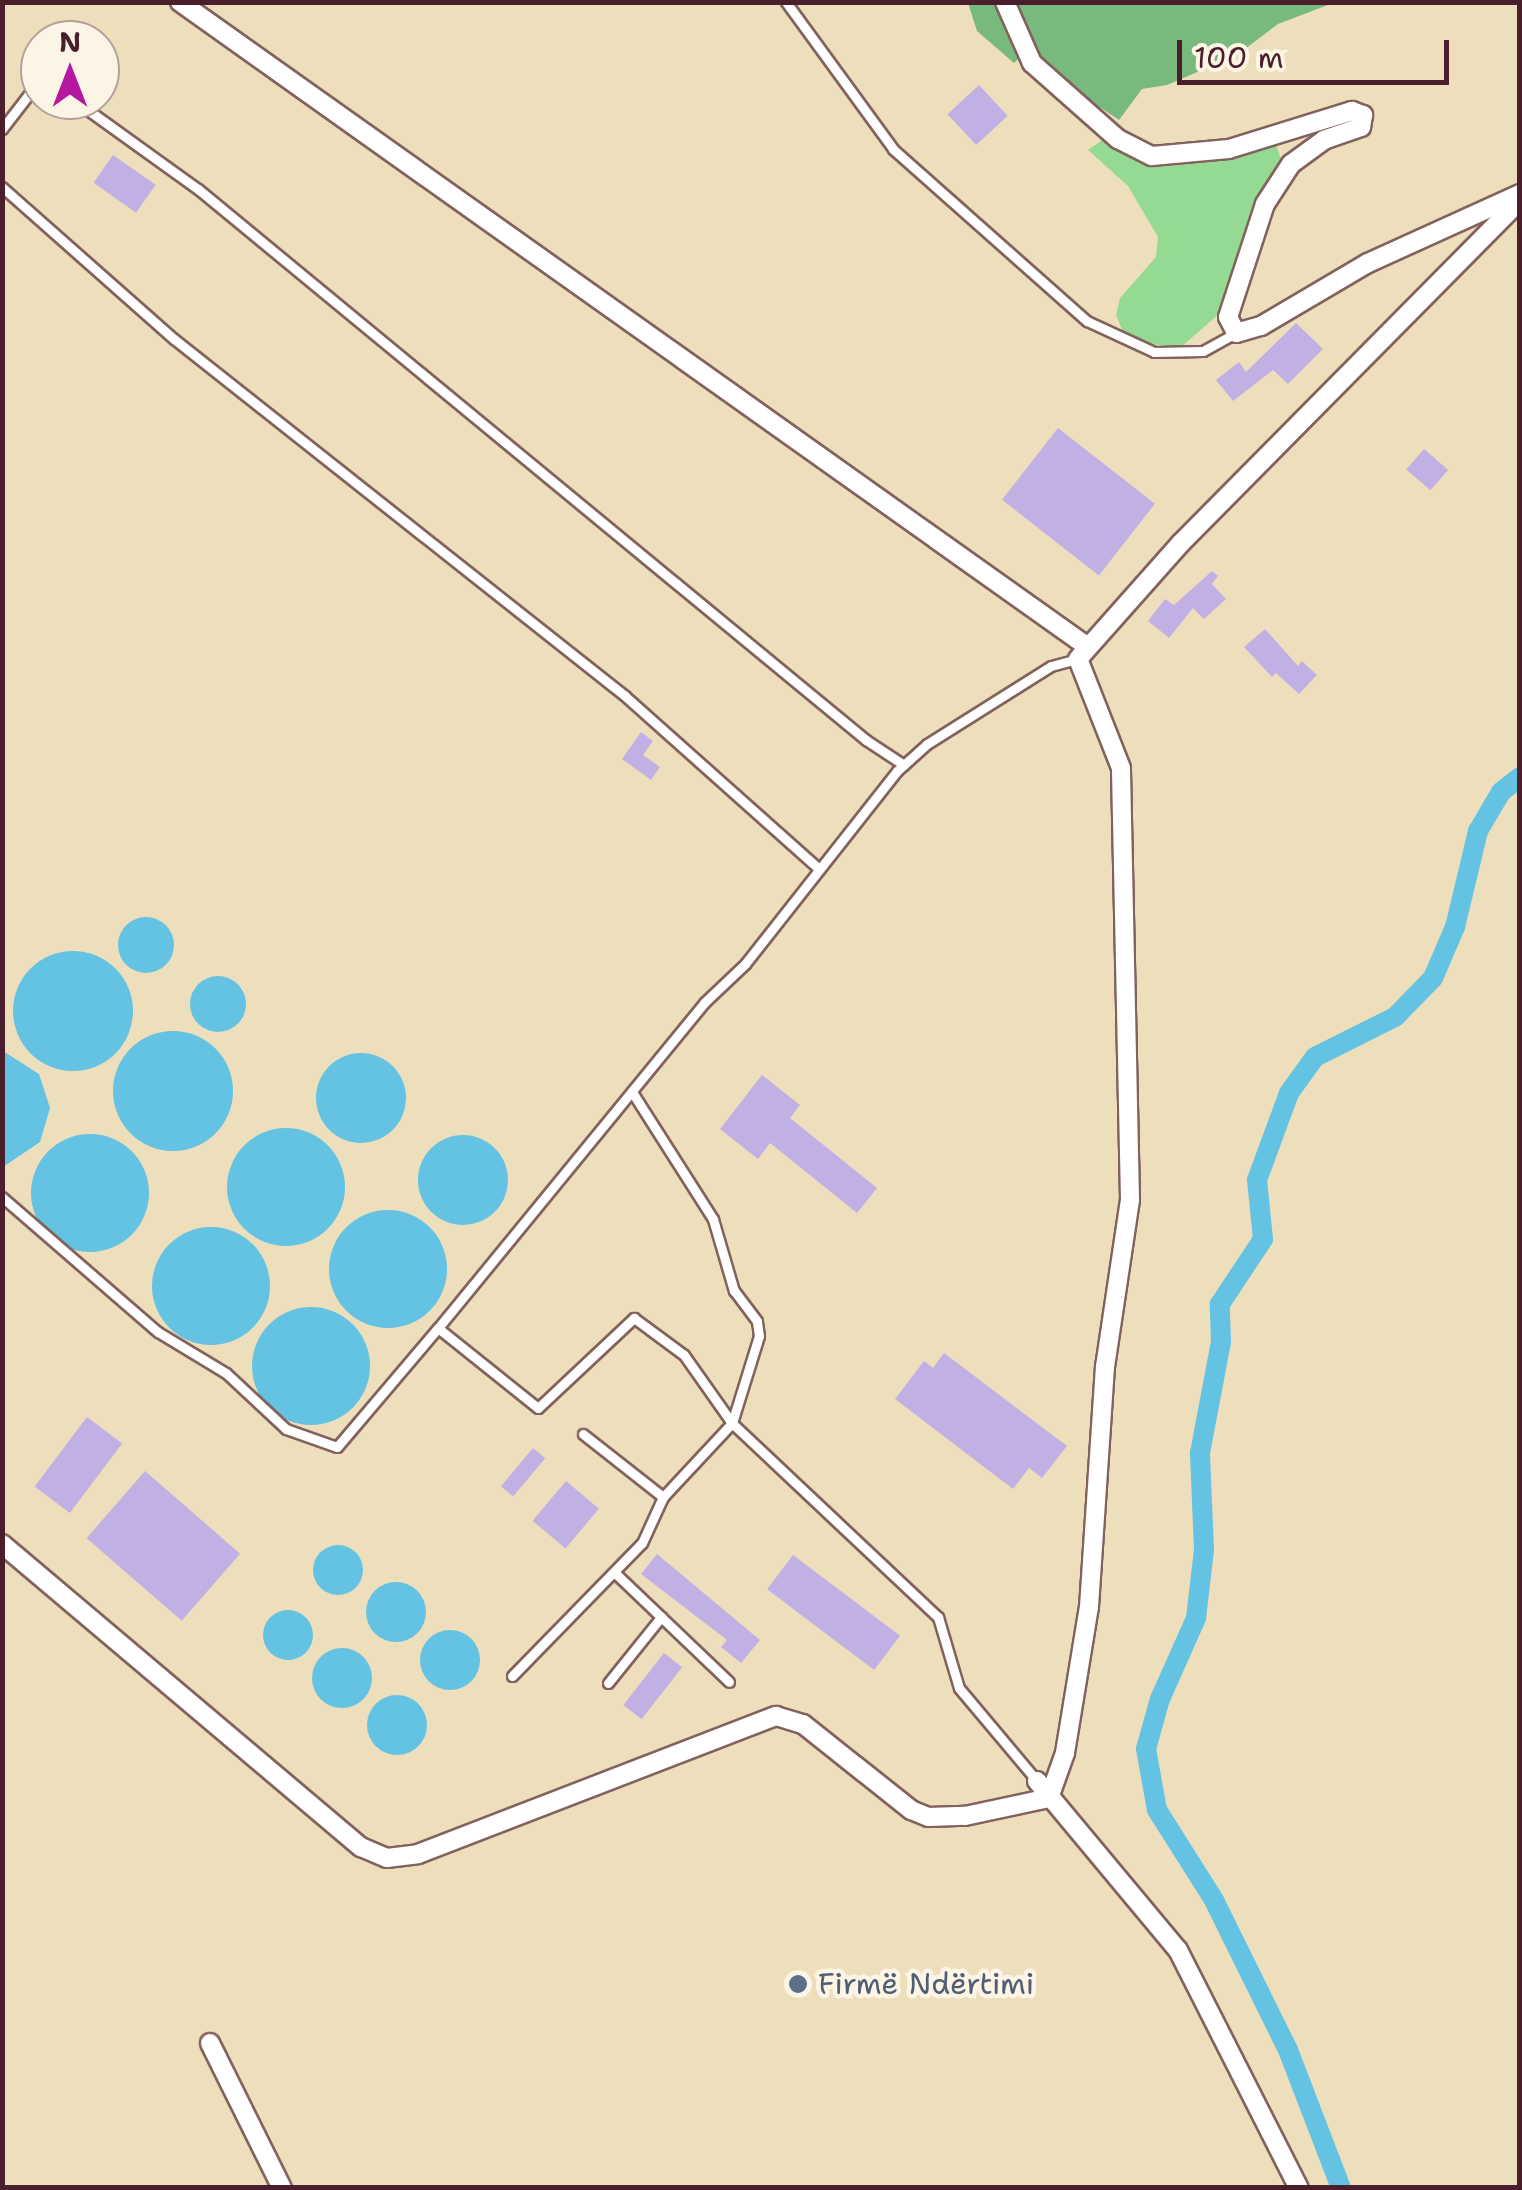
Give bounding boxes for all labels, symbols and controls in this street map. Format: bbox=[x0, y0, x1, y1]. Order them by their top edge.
north arrow bbox=[20, 20, 120, 120]
scale bar bbox=[1182, 20, 1454, 82]
text: N bbox=[59, 23, 81, 61]
text: 100 m bbox=[1194, 37, 1284, 78]
place label: Firmë Ndërtimi bbox=[818, 1966, 1034, 2002]
marker: Firmë Ndërtimi bbox=[787, 1973, 809, 1995]

